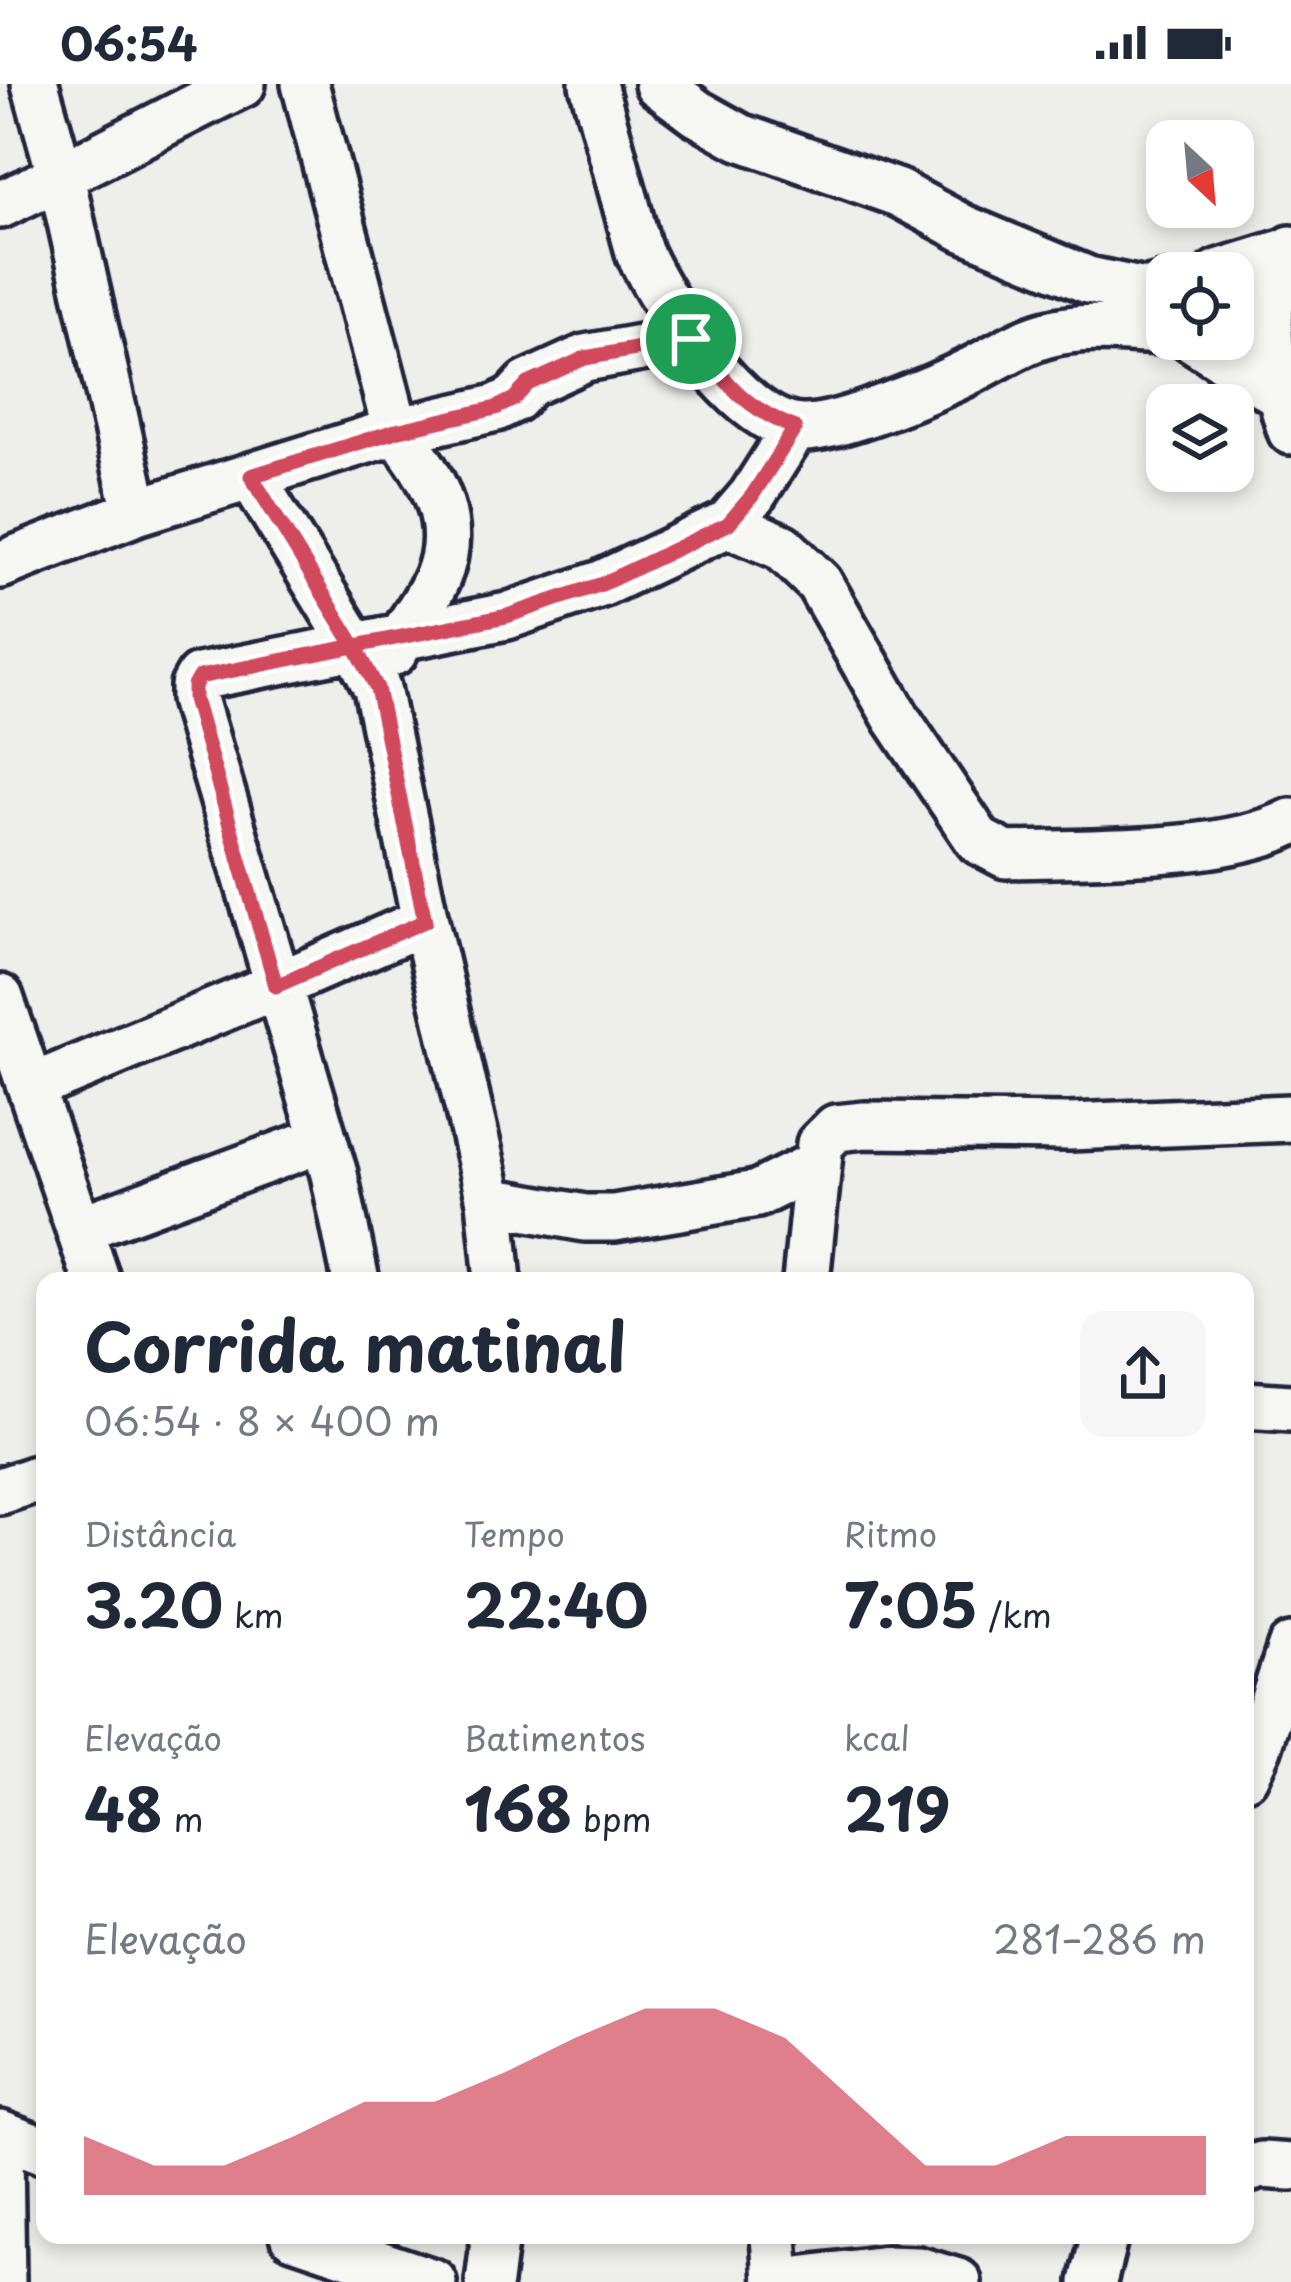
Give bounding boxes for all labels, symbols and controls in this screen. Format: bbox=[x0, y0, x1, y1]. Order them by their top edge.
text: 06:54 bbox=[60, 8, 198, 76]
north arrow bbox=[1146, 120, 1254, 228]
map controls bbox=[1146, 120, 1254, 492]
button: locate bbox=[1146, 252, 1254, 360]
pin bbox=[640, 288, 742, 390]
icon: arrive bbox=[658, 306, 724, 372]
button: layers bbox=[1146, 384, 1254, 492]
text: Corrida matinal bbox=[84, 1295, 626, 1394]
button: share bbox=[1080, 1311, 1206, 1437]
text: 06:54 · 8 × 400 m bbox=[84, 1390, 440, 1449]
text: Distância bbox=[84, 1508, 236, 1558]
text: Tempo bbox=[464, 1508, 565, 1558]
text: Ritmo bbox=[844, 1508, 937, 1558]
text: 3.20 bbox=[84, 1558, 223, 1648]
text: 22:40 bbox=[464, 1558, 649, 1648]
text: 7:05 bbox=[844, 1558, 978, 1648]
text: km bbox=[223, 1589, 284, 1639]
text: /km bbox=[978, 1589, 1052, 1639]
text: Elevação bbox=[84, 1712, 222, 1762]
text: Batimentos bbox=[464, 1712, 645, 1762]
text: kcal bbox=[844, 1712, 910, 1762]
text: 48 bbox=[84, 1762, 163, 1852]
text: 168 bbox=[464, 1762, 572, 1852]
text: 219 bbox=[844, 1762, 951, 1852]
text: m bbox=[163, 1793, 204, 1843]
text: bpm bbox=[572, 1793, 652, 1843]
text: Elevação bbox=[84, 1908, 247, 1967]
text: 281–286 m bbox=[993, 1908, 1206, 1967]

